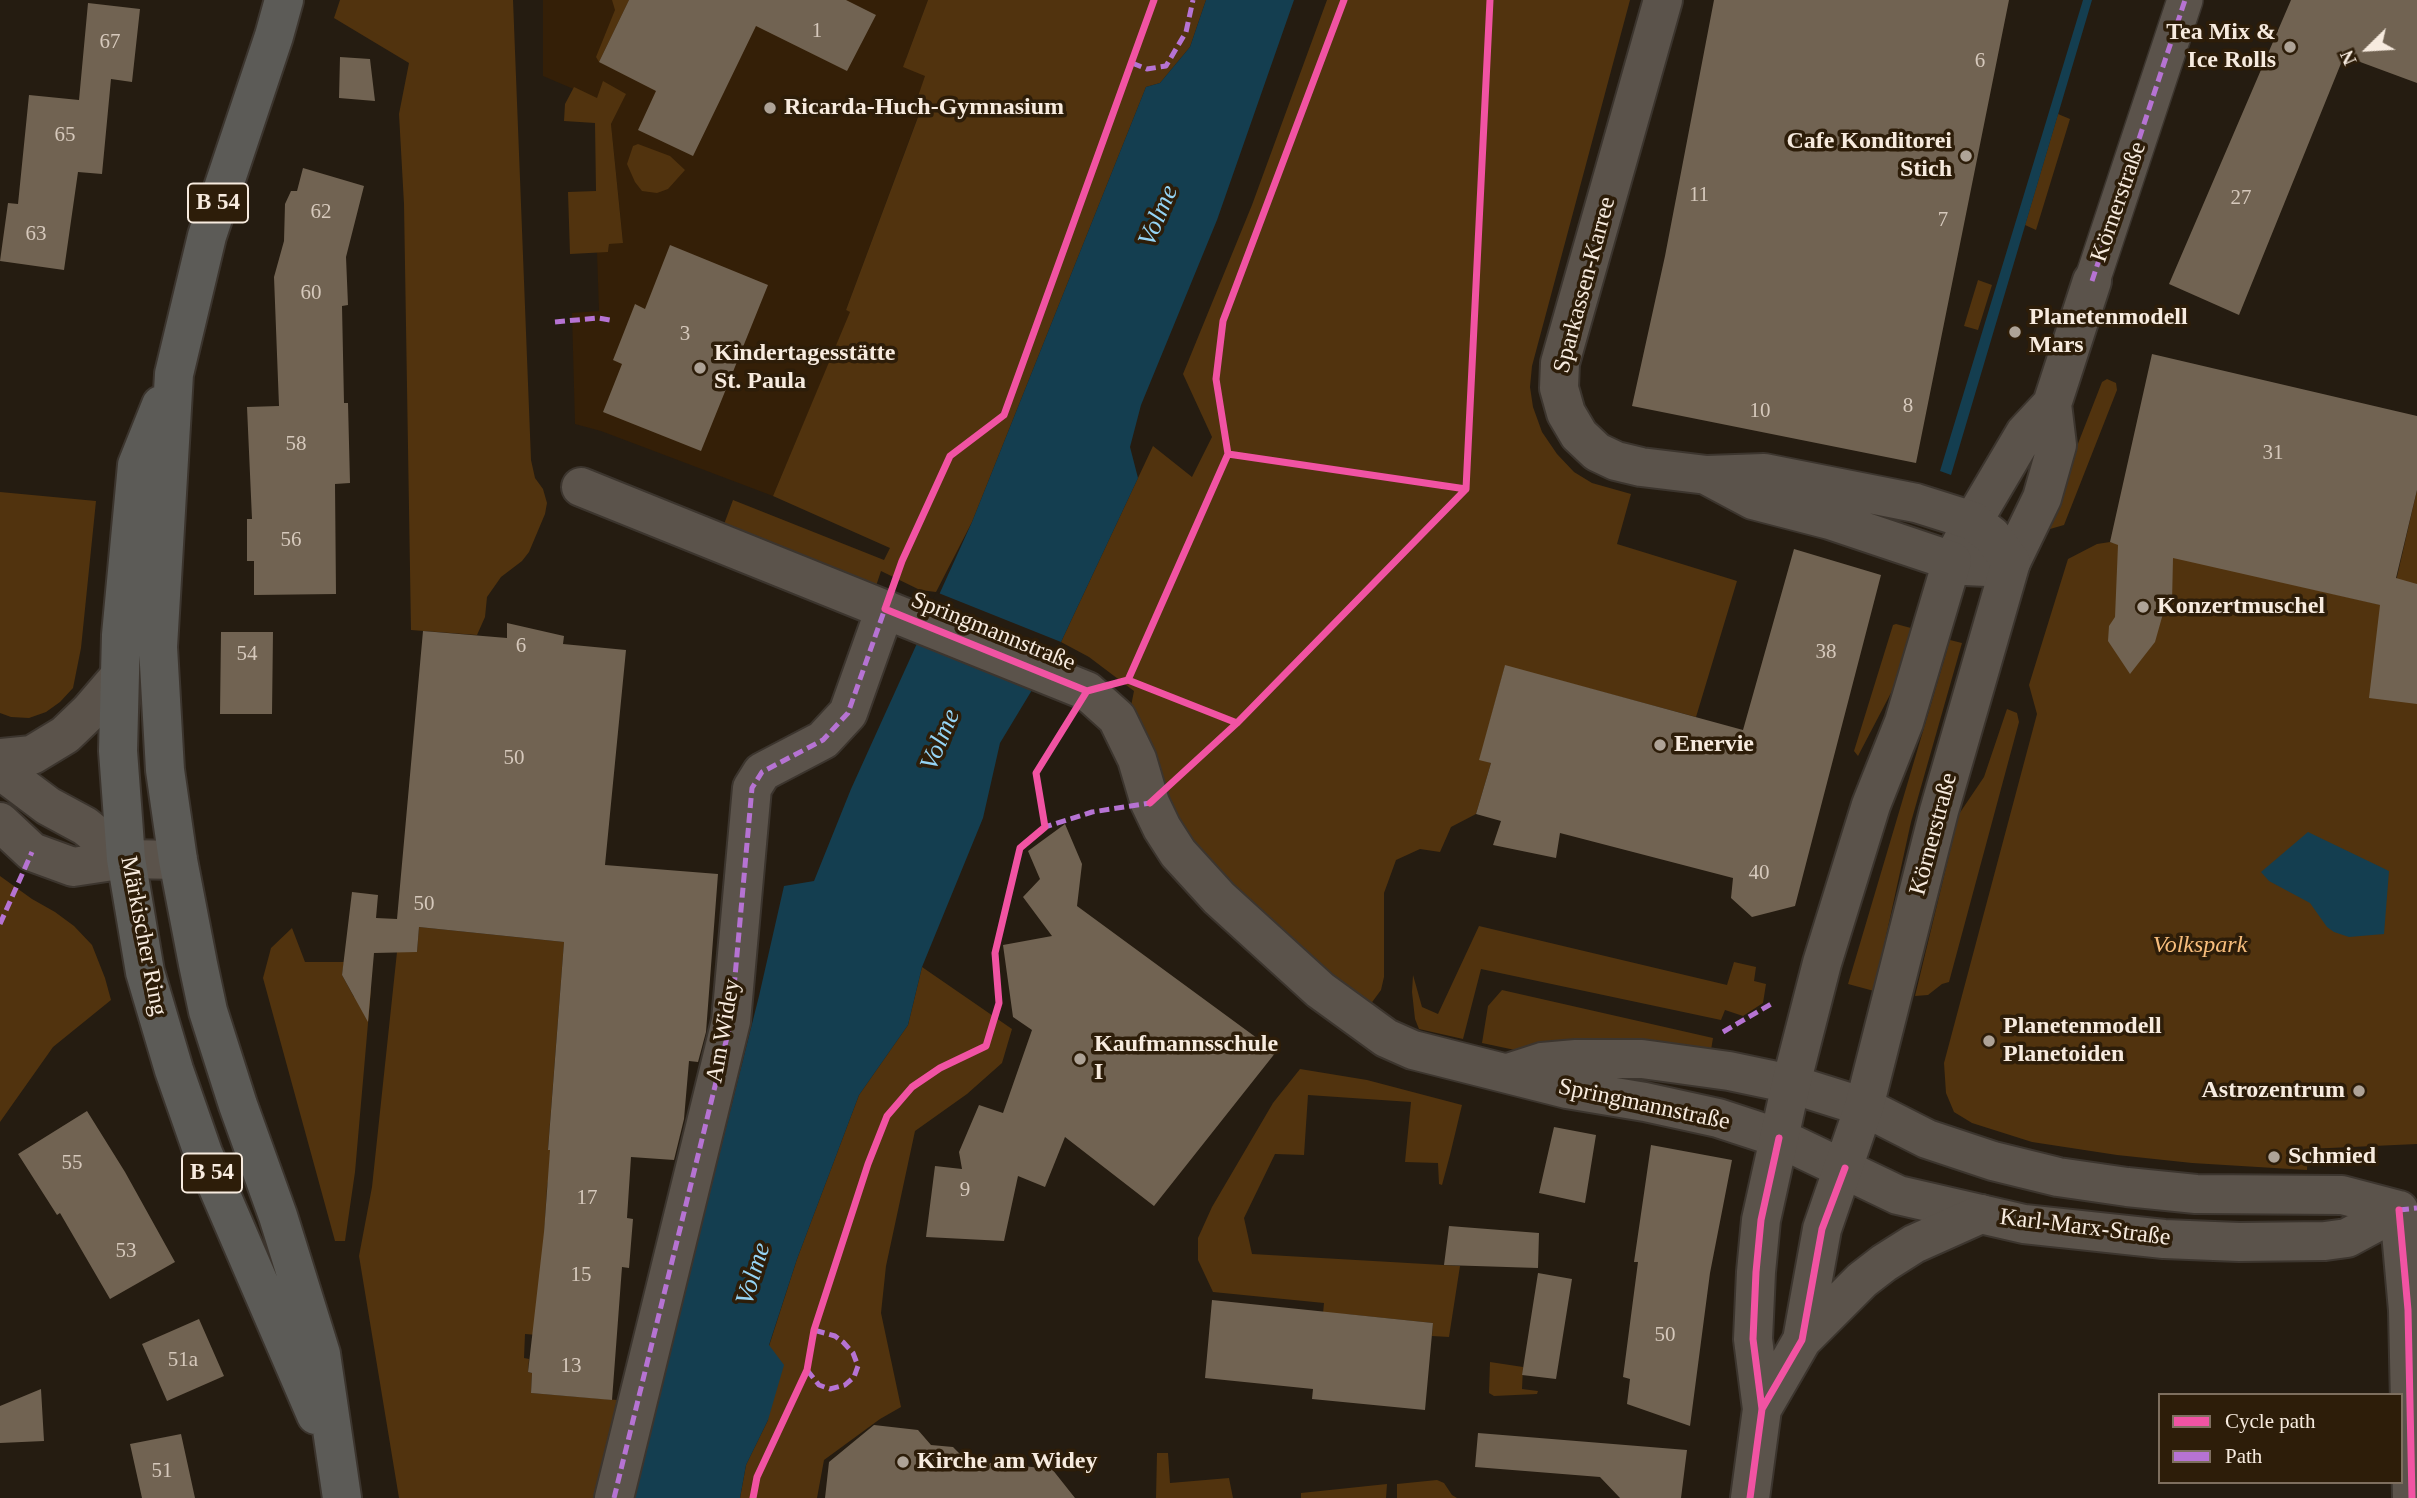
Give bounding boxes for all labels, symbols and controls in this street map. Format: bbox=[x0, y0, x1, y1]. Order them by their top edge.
north arrow bbox=[2333, 14, 2403, 84]
house number: 1 bbox=[812, 18, 822, 44]
place label: Tea Mix & Ice Rolls bbox=[2166, 19, 2276, 75]
house number: 67 bbox=[100, 29, 120, 55]
marker: Tea Mix & Ice Rolls bbox=[2282, 39, 2298, 55]
text: N bbox=[2336, 47, 2361, 68]
house number: 6 bbox=[1975, 48, 1985, 74]
place label: Ricarda-Huch-Gymnasium bbox=[784, 94, 1064, 122]
marker: Ricarda-Huch-Gymnasium bbox=[762, 100, 778, 116]
house number: 65 bbox=[55, 122, 76, 148]
place label: Cafe Konditorei Stich bbox=[1786, 128, 1952, 184]
street label: Körnerstraße bbox=[2085, 138, 2153, 266]
marker: Cafe Konditorei Stich bbox=[1958, 148, 1974, 164]
water label: Volme bbox=[1132, 181, 1186, 251]
house number: 11 bbox=[1689, 182, 1709, 208]
road number: B 54 bbox=[188, 184, 248, 222]
house number: 27 bbox=[2230, 185, 2252, 211]
street label: Sparkassen-Karree bbox=[1548, 194, 1622, 376]
house number: 62 bbox=[310, 199, 332, 225]
house number: 7 bbox=[1938, 207, 1948, 233]
house number: 63 bbox=[26, 221, 46, 247]
house number: 60 bbox=[300, 280, 322, 306]
place label: Planetenmodell Mars bbox=[2029, 304, 2188, 360]
house number: 3 bbox=[680, 321, 690, 347]
marker: Planetenmodell Mars bbox=[2007, 324, 2023, 340]
place label: Kindertagesstätte St. Paula bbox=[714, 340, 895, 396]
marker: Kindertagesstätte St. Paula bbox=[692, 360, 708, 376]
house number: 8 bbox=[1903, 393, 1913, 419]
house number: 10 bbox=[1750, 398, 1770, 424]
house number: 58 bbox=[286, 431, 306, 457]
house number: 31 bbox=[2262, 440, 2284, 466]
house number: 56 bbox=[280, 527, 302, 553]
street label: Springmannstraße bbox=[907, 586, 1079, 678]
place label: Konzertmuschel bbox=[2157, 593, 2325, 621]
marker: Konzertmuschel bbox=[2135, 599, 2151, 615]
house number: 6 bbox=[516, 633, 526, 659]
house number: 38 bbox=[1815, 639, 1836, 665]
house number: 54 bbox=[236, 641, 258, 667]
water label: Volme bbox=[914, 705, 968, 775]
place label: Enervie bbox=[1674, 731, 1754, 759]
marker: Enervie bbox=[1652, 737, 1668, 753]
house number: 50 bbox=[504, 745, 524, 771]
street label: Körnerstraße bbox=[1904, 770, 1964, 898]
street label: Märkischer Ring bbox=[113, 854, 173, 1018]
house number: 40 bbox=[1748, 860, 1770, 886]
house number: 50 bbox=[414, 891, 434, 917]
park label: Volkspark bbox=[2153, 932, 2247, 960]
street label: Am Widey bbox=[701, 977, 747, 1085]
place label: Planetenmodell Planetoiden bbox=[2003, 1013, 2162, 1069]
place label: Kaufmannsschule I bbox=[1094, 1031, 1278, 1087]
marker: Planetenmodell Planetoiden bbox=[1981, 1033, 1997, 1049]
marker: Kaufmannsschule I bbox=[1072, 1051, 1088, 1067]
street label: Springmannstraße bbox=[1556, 1073, 1732, 1137]
place label: Astrozentrum bbox=[2201, 1077, 2345, 1105]
marker: Astrozentrum bbox=[2351, 1083, 2367, 1099]
place label: Schmied bbox=[2288, 1143, 2376, 1171]
marker: Schmied bbox=[2266, 1149, 2282, 1165]
house number: 55 bbox=[62, 1150, 82, 1176]
road number: B 54 bbox=[182, 1154, 242, 1192]
house number: 9 bbox=[960, 1177, 970, 1203]
house number: 17 bbox=[576, 1185, 598, 1211]
street label: Karl-Marx-Straße bbox=[1998, 1203, 2172, 1253]
house number: 53 bbox=[116, 1238, 136, 1264]
water label: Volme bbox=[730, 1239, 778, 1309]
house number: 15 bbox=[570, 1262, 592, 1288]
house number: 50 bbox=[1654, 1322, 1676, 1348]
house number: 51a bbox=[168, 1347, 198, 1373]
house number: 13 bbox=[560, 1353, 582, 1379]
legend bbox=[2158, 1393, 2403, 1484]
text: Cycle path bbox=[2225, 1409, 2315, 1433]
text: Path bbox=[2225, 1444, 2262, 1468]
place label: Kirche am Widey bbox=[917, 1448, 1097, 1476]
marker: Kirche am Widey bbox=[895, 1454, 911, 1470]
house number: 51 bbox=[152, 1458, 172, 1484]

